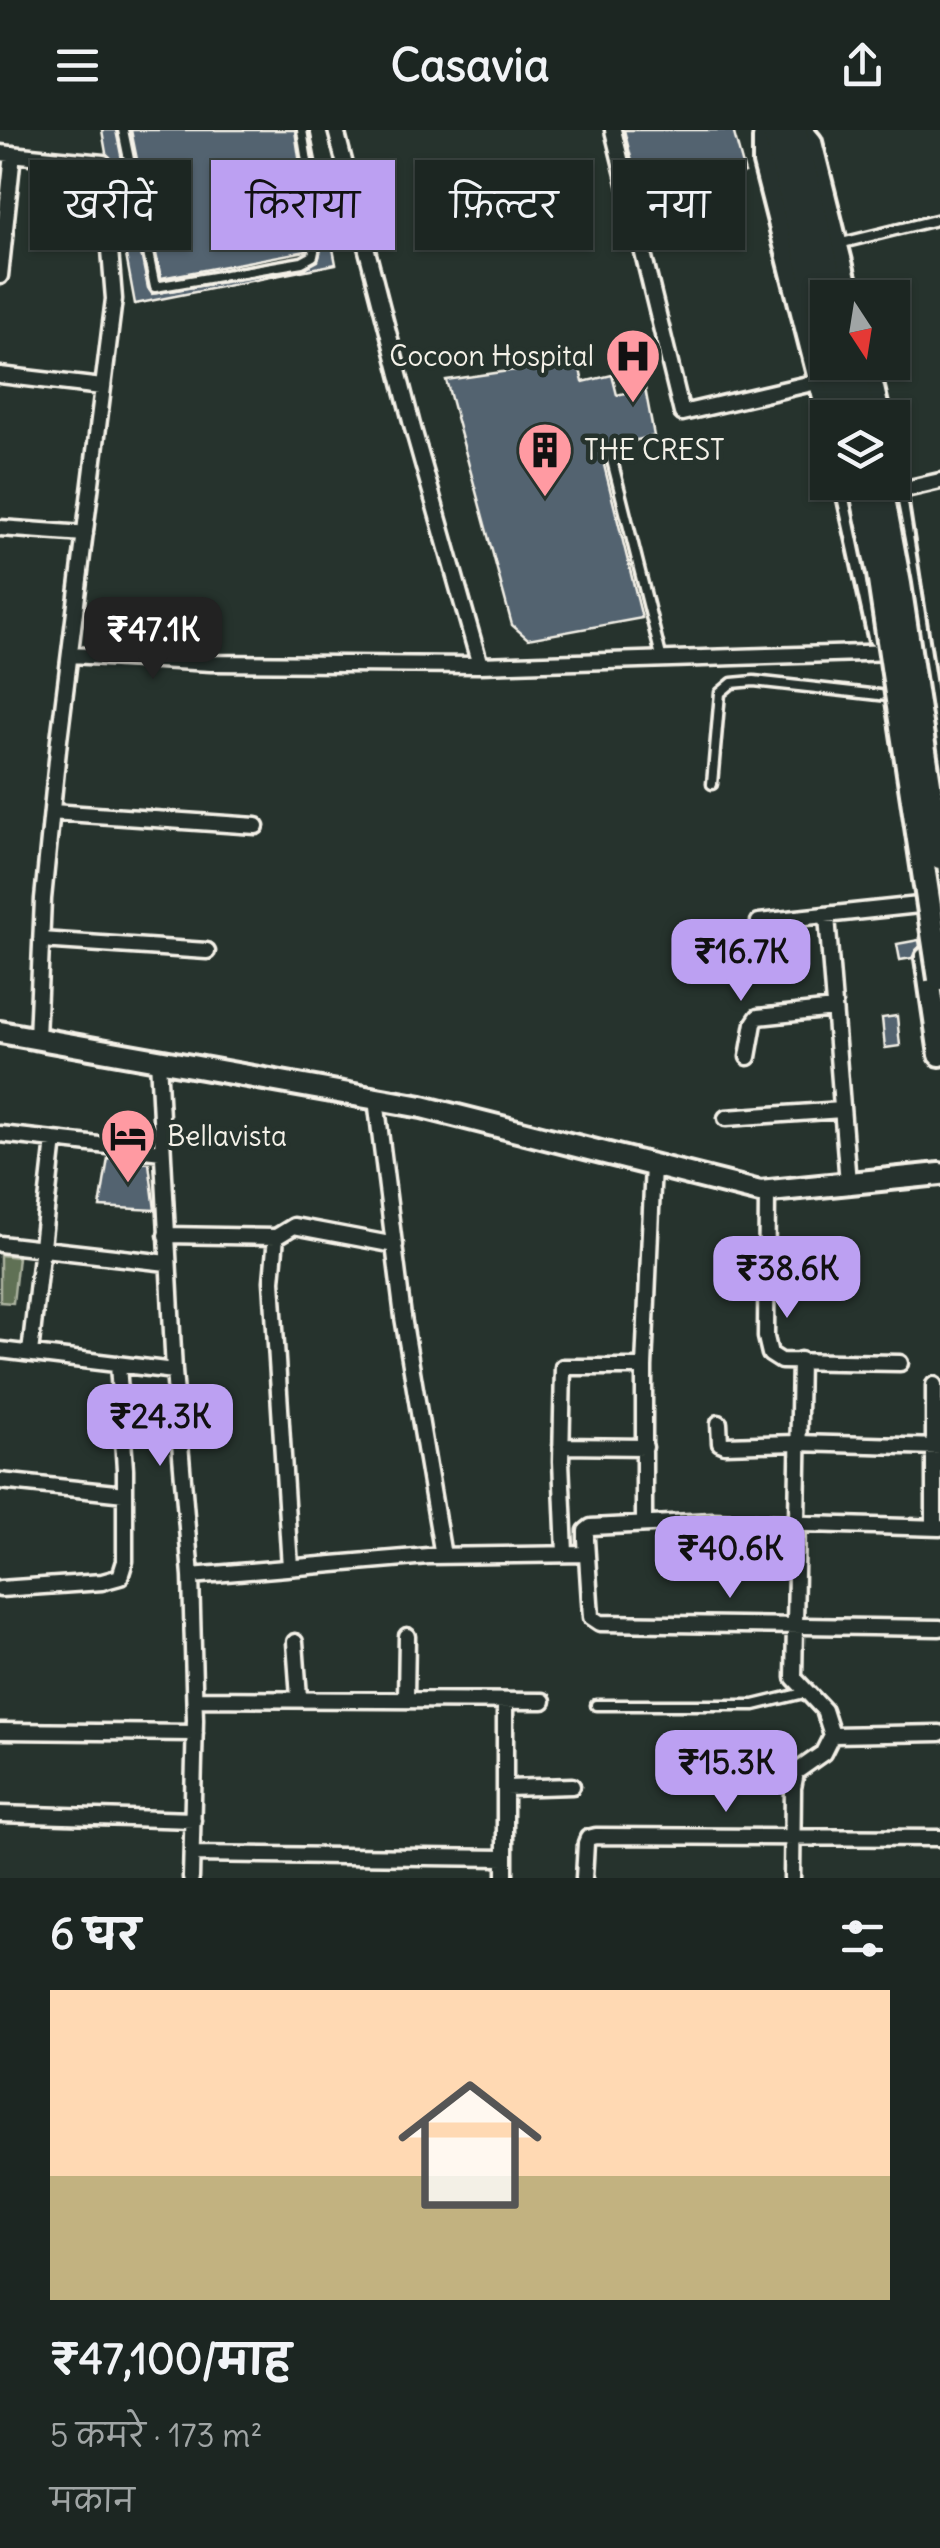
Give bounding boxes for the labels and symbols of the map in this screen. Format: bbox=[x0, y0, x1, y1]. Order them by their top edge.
north arrow bbox=[810, 280, 910, 380]
hospital icon: Cocoon Hospital bbox=[603, 326, 663, 405]
place label: Cocoon Hospital bbox=[389, 338, 594, 374]
building icon: THE CREST bbox=[515, 420, 575, 499]
place label: THE CREST bbox=[584, 432, 725, 468]
pin: ₹47.1K bbox=[72, 597, 234, 682]
pin: ₹16.7K bbox=[660, 919, 822, 1004]
hotel icon: Bellavista bbox=[98, 1106, 158, 1185]
place label: Bellavista bbox=[167, 1118, 287, 1154]
pin: ₹38.6K bbox=[706, 1236, 868, 1321]
pin: ₹24.3K bbox=[79, 1384, 241, 1469]
pin: ₹40.6K bbox=[649, 1516, 811, 1601]
pin: ₹15.3K bbox=[645, 1730, 807, 1815]

